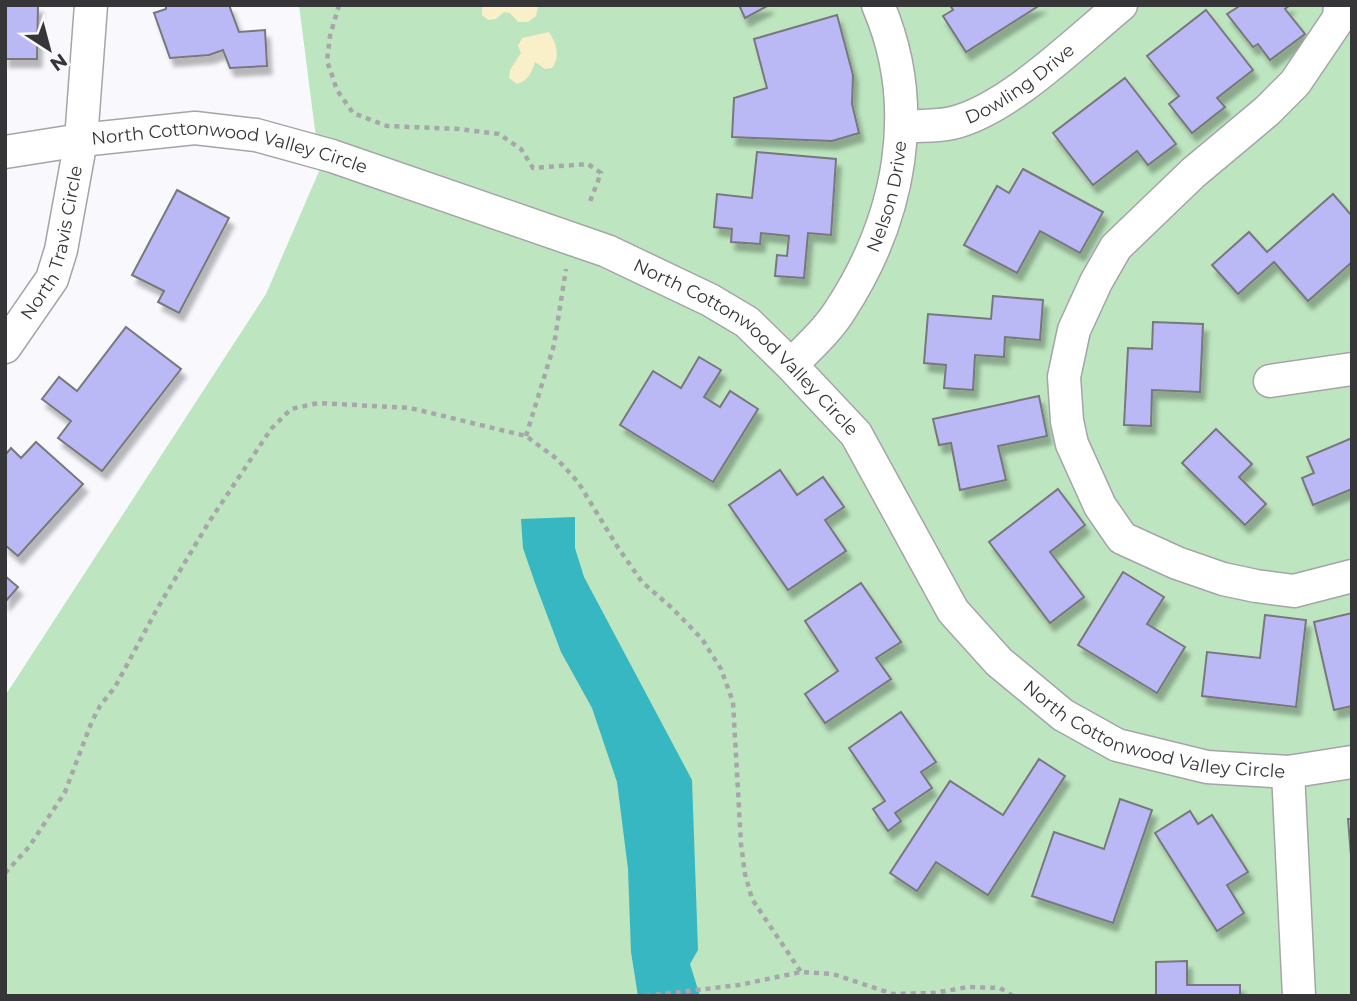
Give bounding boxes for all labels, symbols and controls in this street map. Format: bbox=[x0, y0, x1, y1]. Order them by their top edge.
north arrow bbox=[14, 14, 84, 84]
street label: Dowling Drive bbox=[962, 39, 1079, 129]
text: N bbox=[46, 49, 72, 76]
street label: North Cottonwood Valley Circle bbox=[90, 117, 370, 178]
street label: Nelson Drive bbox=[862, 140, 911, 256]
street label: North Travis Circle bbox=[16, 164, 87, 324]
street label: North Cottonwood Valley Circle bbox=[630, 254, 863, 440]
street label: North Cottonwood Valley Circle bbox=[1019, 676, 1286, 783]

